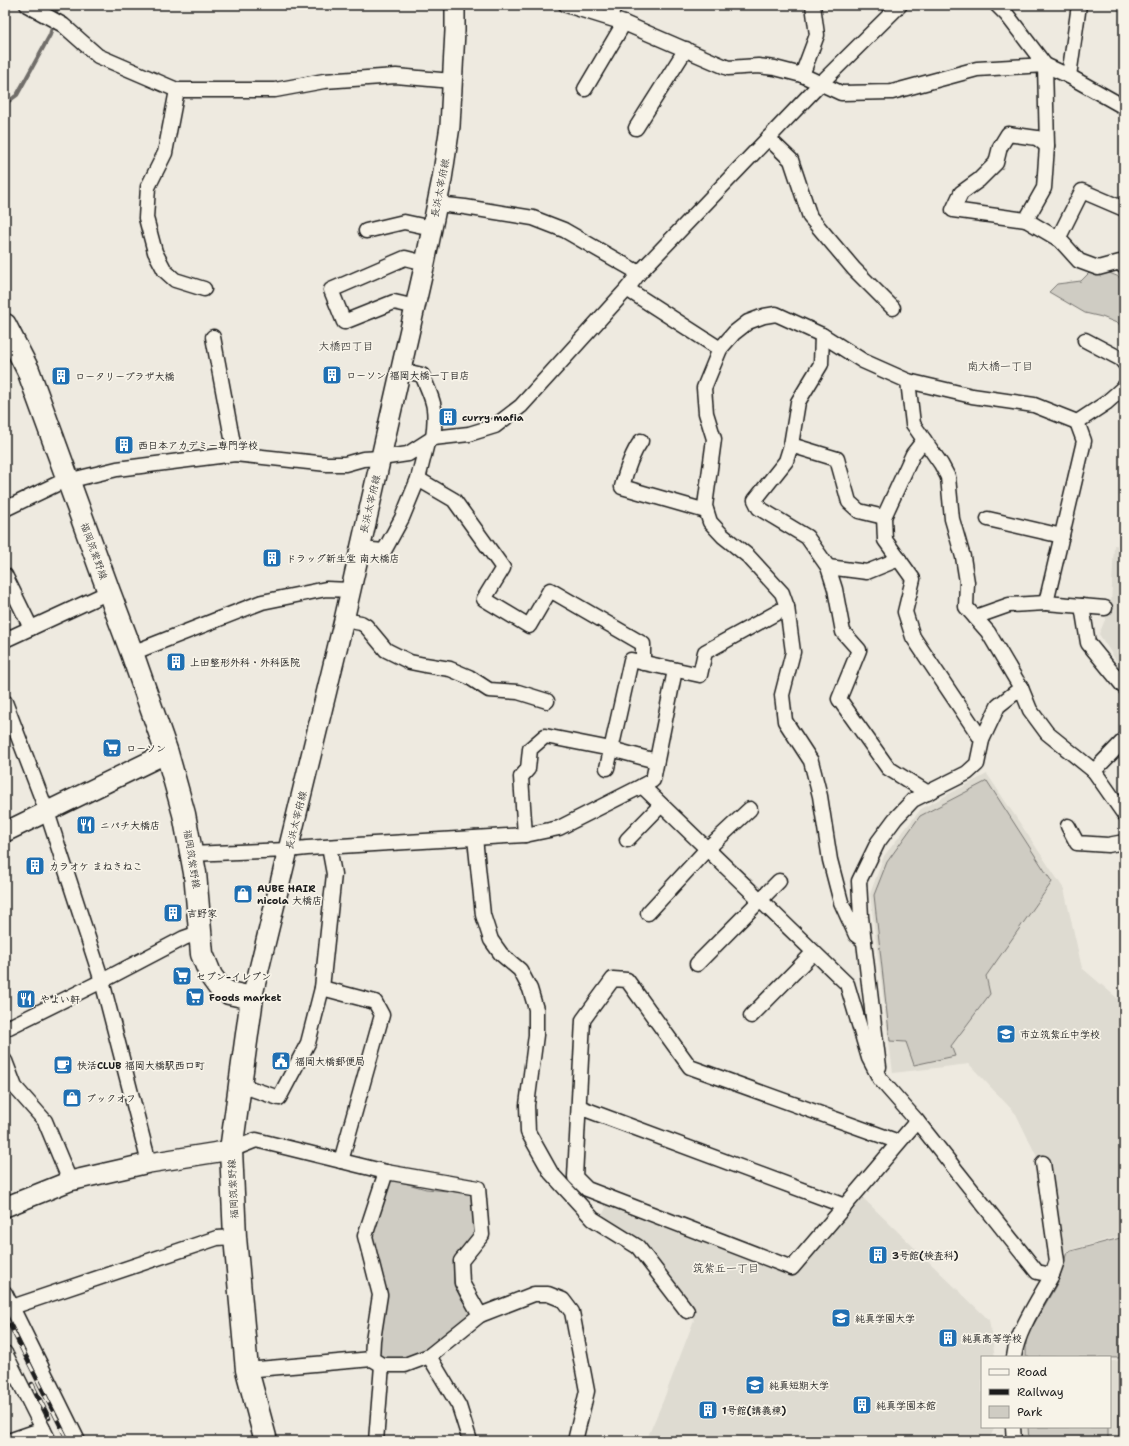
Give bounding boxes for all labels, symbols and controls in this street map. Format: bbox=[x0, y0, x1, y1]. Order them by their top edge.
street label: 長浜太宰府線 bbox=[428, 157, 452, 219]
district label: 大橋四丁目 bbox=[319, 339, 374, 354]
district label: 南大橋一丁目 bbox=[967, 359, 1033, 374]
building icon: ローソン 福岡大橋一丁目店 bbox=[321, 364, 343, 386]
building icon: ロータリープラザ大橋 bbox=[50, 365, 72, 387]
place label: ローソン 福岡大橋一丁目店 bbox=[346, 369, 469, 382]
place label: ロータリープラザ大橋 bbox=[75, 370, 175, 383]
building icon: curry mafia bbox=[437, 406, 459, 428]
place label: curry mafia bbox=[462, 411, 524, 424]
building icon: 西日本アカデミー専門学校 bbox=[113, 434, 135, 456]
place label: 西日本アカデミー専門学校 bbox=[138, 439, 258, 452]
street label: 長浜太宰府線 bbox=[357, 473, 383, 535]
street label: 福岡筑紫野線 bbox=[78, 521, 110, 581]
building icon: ドラッグ新生堂 南大橋店 bbox=[261, 547, 283, 569]
place label: ドラッグ新生堂 南大橋店 bbox=[286, 552, 399, 565]
building icon: 上田整形外科・外科医院 bbox=[165, 651, 187, 673]
place label: 上田整形外科・外科医院 bbox=[190, 656, 300, 669]
supermarket icon: ローソン bbox=[101, 737, 123, 759]
place label: ローソン bbox=[126, 742, 166, 755]
street label: 長浜太宰府線 bbox=[282, 789, 310, 851]
restaurant icon: ニパチ大橋店 bbox=[75, 814, 97, 836]
place label: ニパチ大橋店 bbox=[100, 819, 160, 832]
street label: 福岡筑紫野線 bbox=[181, 828, 203, 890]
building icon: カラオケ まねきねこ bbox=[24, 855, 46, 877]
place label: カラオケ まねきねこ bbox=[49, 860, 142, 873]
place label: AUBE HAIR nicola 大橋店 bbox=[257, 882, 322, 907]
shop icon: AUBE HAIR nicola 大橋店 bbox=[232, 883, 254, 905]
building icon: 吉野家 bbox=[162, 902, 184, 924]
place label: 吉野家 bbox=[187, 907, 217, 920]
supermarket icon: セブン-イレブン bbox=[171, 965, 193, 987]
place label: セブン-イレブン bbox=[196, 970, 271, 983]
supermarket icon: Foods market bbox=[184, 986, 206, 1008]
restaurant icon: やよい軒 bbox=[15, 988, 37, 1010]
place label: Foods market bbox=[209, 991, 282, 1004]
place label: やよい軒 bbox=[40, 993, 80, 1006]
school or university icon: 市立筑紫丘中学校 bbox=[995, 1023, 1017, 1045]
place label: 市立筑紫丘中学校 bbox=[1020, 1028, 1100, 1041]
public building icon: 福岡大橋郵便局 bbox=[270, 1050, 292, 1072]
cafe icon: 快活CLUB 福岡大橋駅西口町 bbox=[52, 1054, 74, 1076]
place label: 福岡大橋郵便局 bbox=[295, 1055, 365, 1068]
place label: 快活CLUB 福岡大橋駅西口町 bbox=[77, 1059, 205, 1072]
shop icon: ブックオフ bbox=[61, 1087, 83, 1109]
place label: ブックオフ bbox=[86, 1092, 136, 1105]
street label: 福岡筑紫野線 bbox=[225, 1159, 241, 1219]
building icon: 3号館(検査科) bbox=[867, 1244, 889, 1266]
place label: 3号館(検査科) bbox=[892, 1249, 959, 1262]
district label: 筑紫丘一丁目 bbox=[693, 1261, 759, 1276]
school or university icon: 純真学園大学 bbox=[830, 1307, 852, 1329]
place label: 純真学園大学 bbox=[855, 1312, 915, 1325]
building icon: 純真高等学校 bbox=[937, 1327, 959, 1349]
place label: 純真高等学校 bbox=[962, 1332, 1022, 1345]
legend bbox=[981, 1356, 1111, 1428]
text: Road bbox=[1017, 1364, 1048, 1380]
school or university icon: 純真短期大学 bbox=[744, 1374, 766, 1396]
place label: 純真短期大学 bbox=[769, 1379, 829, 1392]
text: Railway bbox=[1017, 1384, 1064, 1400]
building icon: 純真学園本館 bbox=[851, 1394, 873, 1416]
building icon: 1号館(講義棟) bbox=[697, 1399, 719, 1421]
place label: 純真学園本館 bbox=[876, 1399, 936, 1412]
place label: 1号館(講義棟) bbox=[722, 1404, 786, 1417]
text: Park bbox=[1017, 1404, 1043, 1420]

